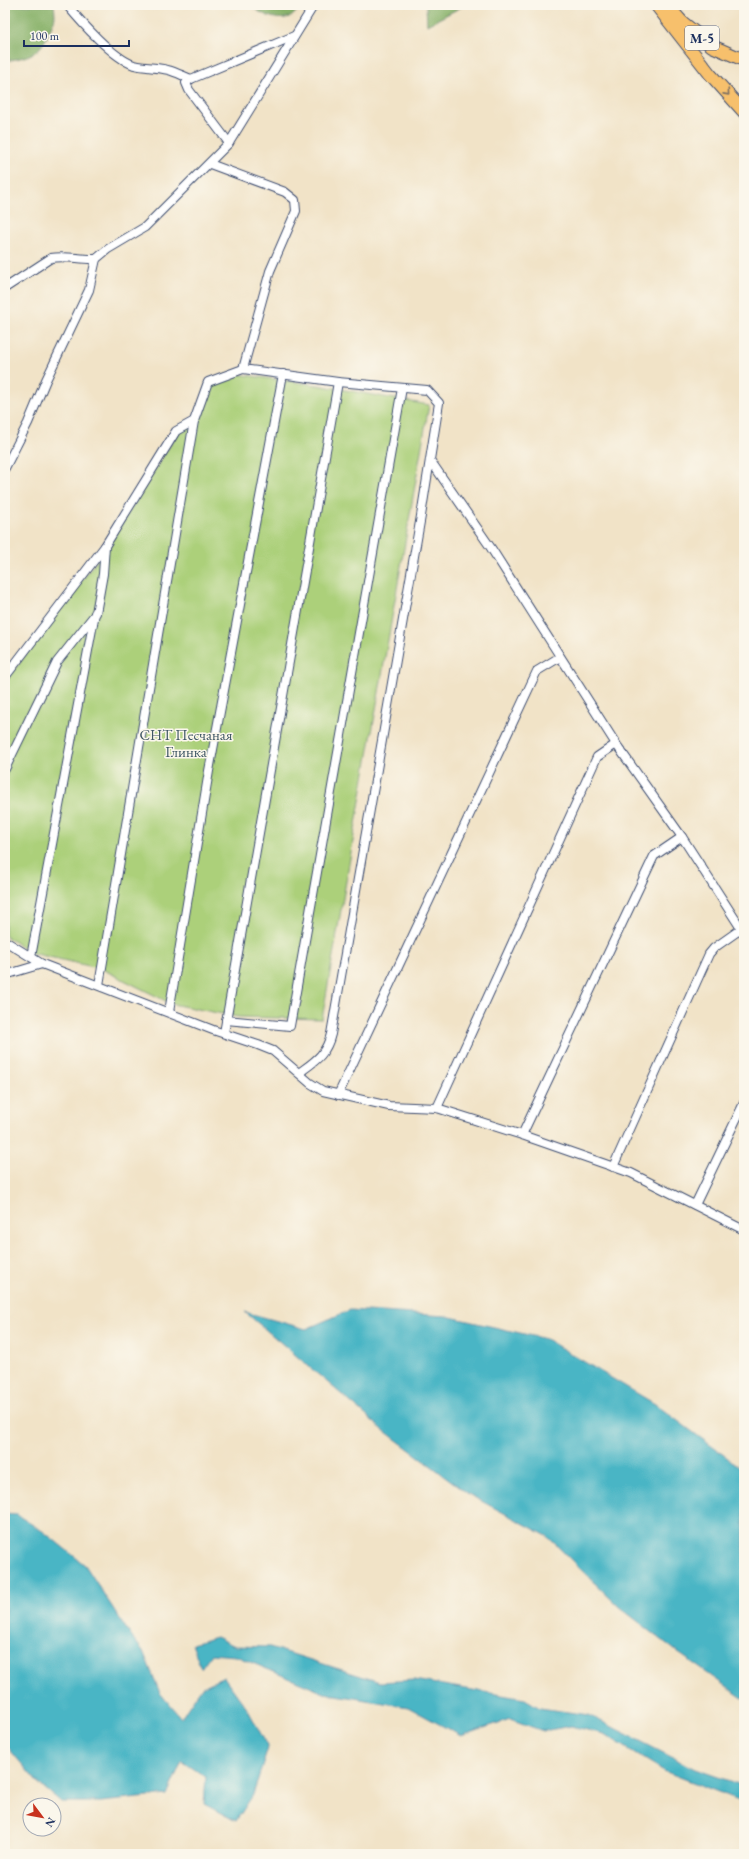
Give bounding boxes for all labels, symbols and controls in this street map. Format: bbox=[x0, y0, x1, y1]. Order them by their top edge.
scale bar bbox=[24, 22, 129, 48]
road number: М-5 bbox=[685, 26, 719, 50]
text: 100 m bbox=[30, 28, 60, 44]
one-way arrow bbox=[722, 88, 730, 96]
park label: СНТ Песчаная Глинка bbox=[139, 725, 233, 761]
north arrow bbox=[22, 1797, 62, 1837]
text: N bbox=[42, 1815, 59, 1830]

